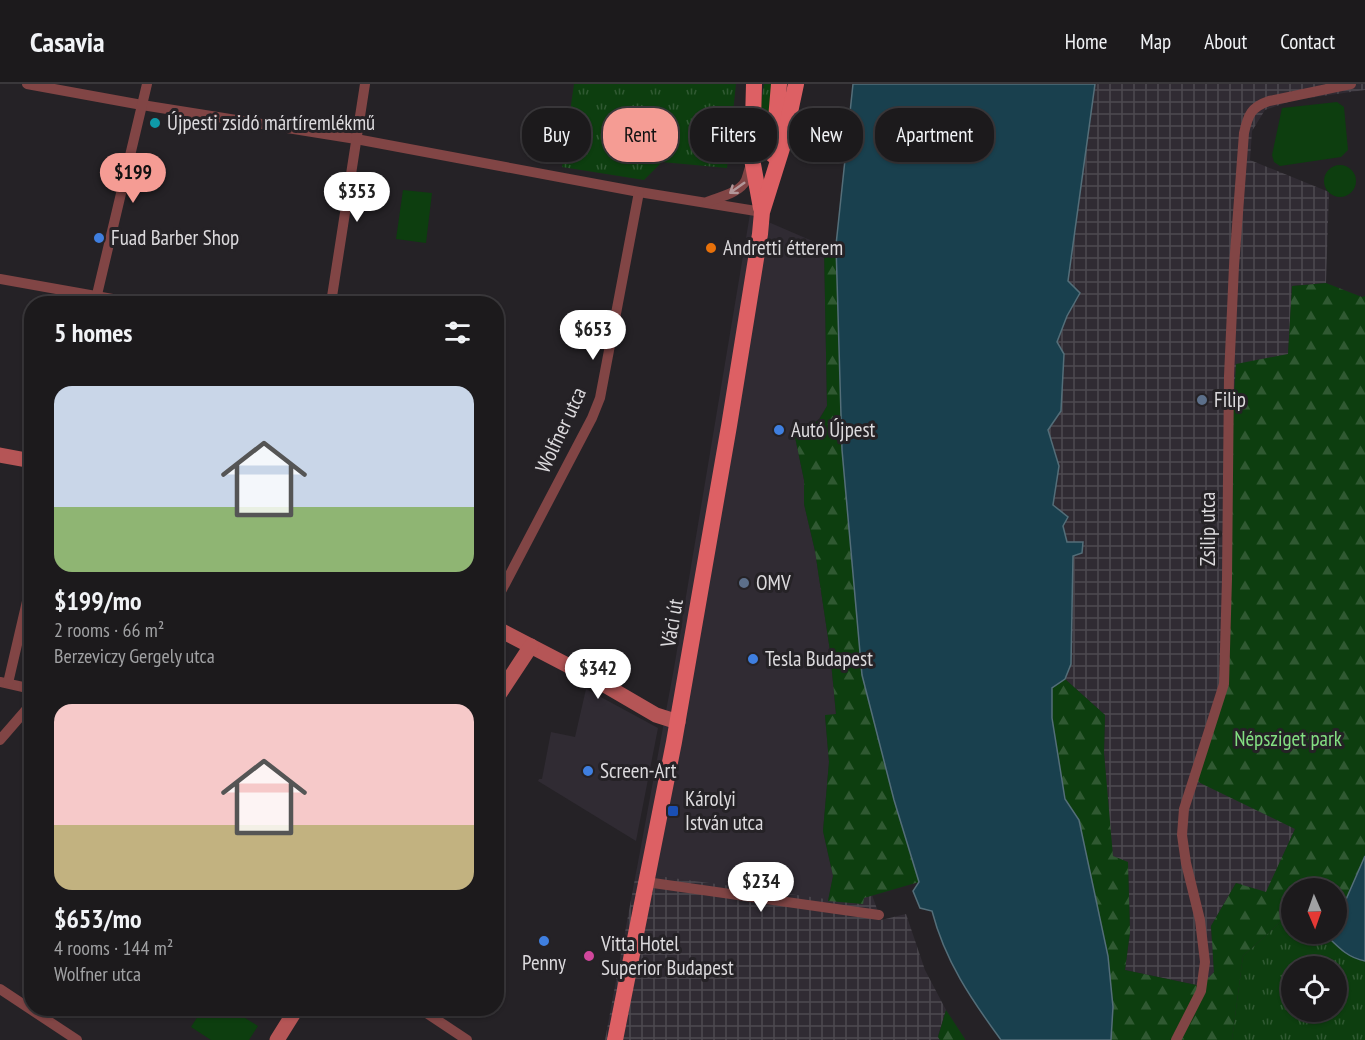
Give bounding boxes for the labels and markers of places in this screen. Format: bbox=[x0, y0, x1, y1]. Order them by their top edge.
place label: Újpesti zsidó mártíremlékmű bbox=[167, 109, 375, 136]
marker: Újpesti zsidó mártíremlékmű bbox=[148, 116, 162, 130]
pin: $199 bbox=[97, 153, 169, 204]
pin: $353 bbox=[321, 172, 393, 223]
place label: Fuad Barber Shop bbox=[111, 224, 239, 251]
marker: Fuad Barber Shop bbox=[92, 231, 106, 245]
place label: Andretti étterem bbox=[723, 234, 843, 261]
marker: Andretti étterem bbox=[704, 241, 718, 255]
pin: $653 bbox=[557, 310, 629, 361]
place label: Filip bbox=[1214, 386, 1246, 413]
marker: Filip bbox=[1195, 393, 1209, 407]
place label: Autó Újpest bbox=[791, 416, 876, 443]
marker: Autó Újpest bbox=[772, 423, 786, 437]
place label: OMV bbox=[756, 569, 791, 596]
marker: OMV bbox=[737, 576, 751, 590]
place label: Tesla Budapest bbox=[765, 645, 873, 672]
pin: $342 bbox=[562, 649, 634, 700]
marker: Tesla Budapest bbox=[746, 652, 760, 666]
place label: Screen-Art bbox=[600, 757, 677, 784]
marker: Screen-Art bbox=[581, 764, 595, 778]
place label: Károlyi István utca bbox=[685, 785, 763, 836]
marker: Károlyi István utca bbox=[666, 804, 680, 818]
pin: $234 bbox=[725, 862, 797, 913]
place label: Vitta Hotel Superior Budapest bbox=[600, 930, 734, 981]
marker: Penny bbox=[537, 934, 551, 948]
place label: Penny bbox=[522, 949, 566, 976]
marker: Vitta Hotel Superior Budapest bbox=[582, 949, 596, 963]

